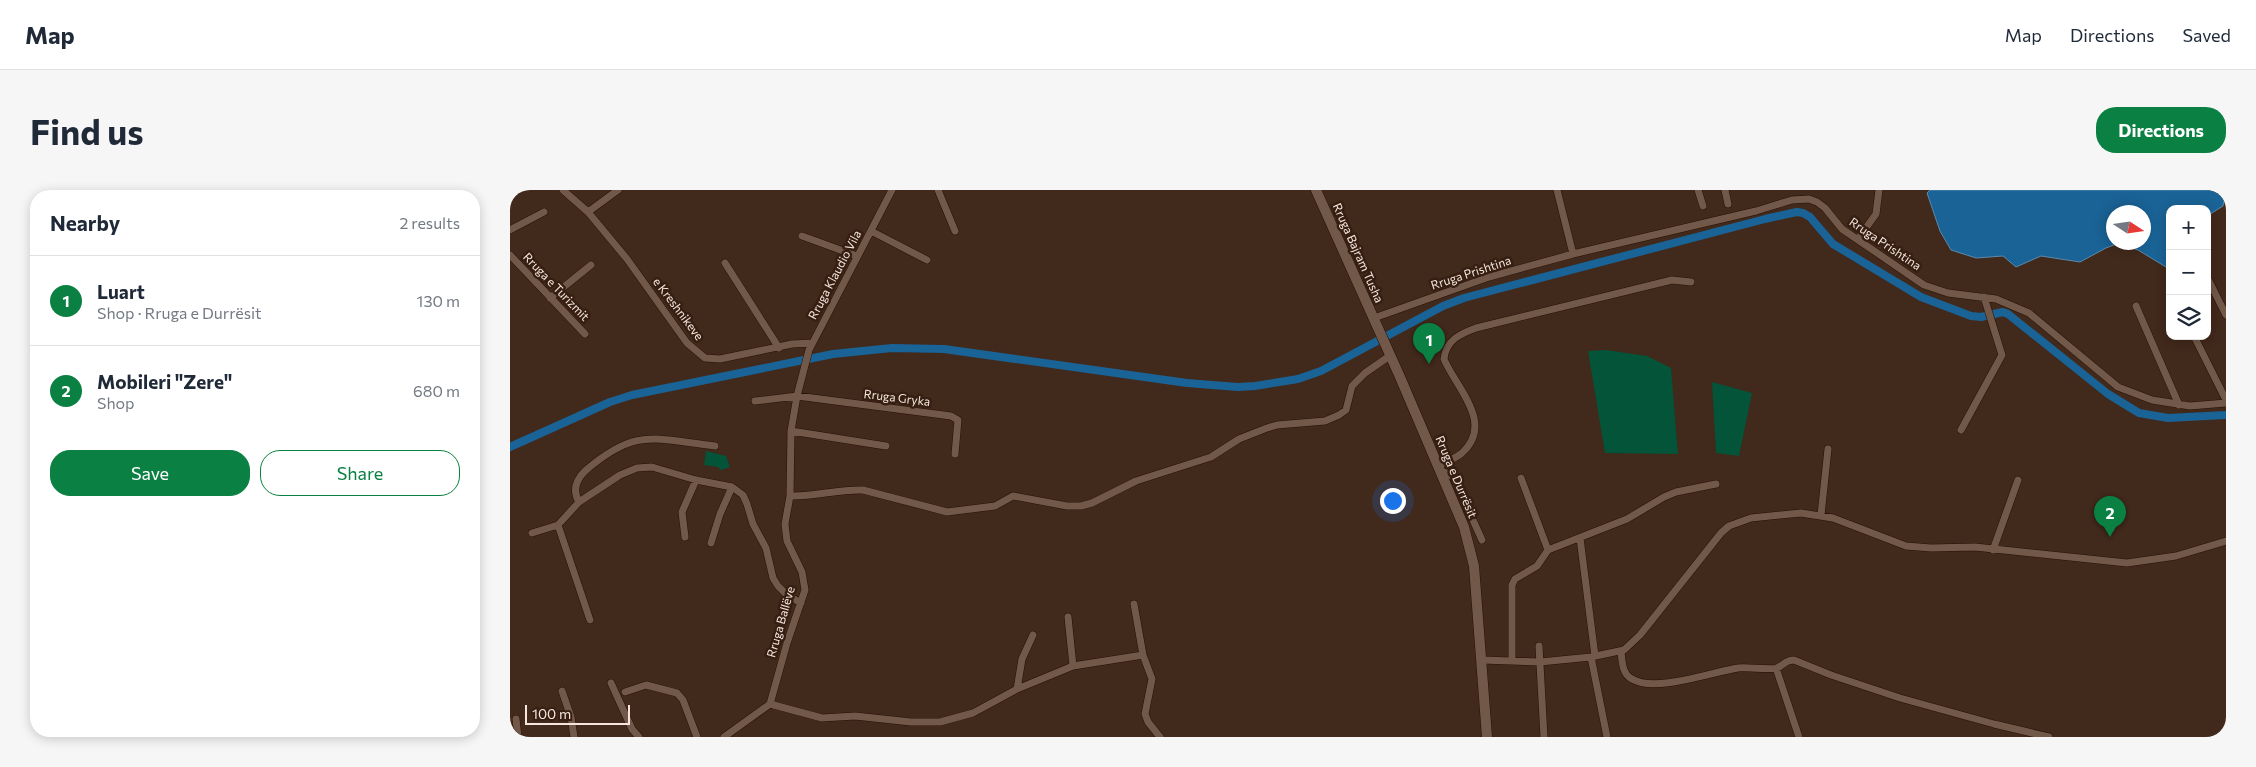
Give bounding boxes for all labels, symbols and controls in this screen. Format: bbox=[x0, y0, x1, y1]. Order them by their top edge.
text: Map bbox=[25, 20, 75, 49]
text: Map bbox=[2005, 24, 2042, 46]
text: Directions bbox=[2070, 24, 2154, 46]
text: Saved bbox=[2182, 24, 2231, 46]
button: Directions bbox=[2096, 107, 2226, 153]
text: Find us bbox=[30, 109, 144, 152]
street label: Rruga Bajram Tusha bbox=[1331, 201, 1387, 304]
north arrow bbox=[2106, 205, 2151, 250]
map controls bbox=[2166, 205, 2211, 340]
button: + bbox=[2166, 205, 2211, 250]
text: Nearby bbox=[50, 210, 120, 235]
text: 2 results bbox=[399, 213, 460, 232]
street label: Rruga Prishtina bbox=[1847, 214, 1924, 272]
street label: Rruga Klaudio Vila bbox=[805, 228, 863, 321]
street label: Rruga e Turizmit bbox=[521, 249, 593, 323]
button: − bbox=[2166, 250, 2211, 295]
street label: Rruga Prishtina bbox=[1429, 252, 1513, 292]
street label: e Kreshnikeve bbox=[651, 274, 707, 342]
text: Luart bbox=[97, 280, 145, 303]
text: 1 bbox=[62, 291, 70, 310]
text: 130 m bbox=[417, 291, 460, 310]
button: layers bbox=[2166, 295, 2211, 340]
text: Shop · Rruga e Durrësit bbox=[97, 303, 262, 322]
pin: 1 bbox=[1413, 323, 1445, 364]
text: Mobileri "Zere" bbox=[97, 370, 232, 393]
text: 2 bbox=[61, 381, 71, 400]
text: 680 m bbox=[413, 381, 460, 400]
street label: Rruga Gryka bbox=[863, 386, 931, 408]
text: Shop bbox=[97, 393, 135, 412]
street label: Rruga e Durrësit bbox=[1433, 433, 1481, 520]
button: Save bbox=[50, 450, 250, 496]
button: Share bbox=[260, 450, 460, 496]
your location bbox=[1380, 488, 1406, 514]
pin: 2 bbox=[2094, 496, 2126, 537]
street label: Rruga Ballëve bbox=[763, 585, 797, 659]
scale bar bbox=[525, 702, 630, 725]
text: 100 m bbox=[532, 705, 571, 722]

